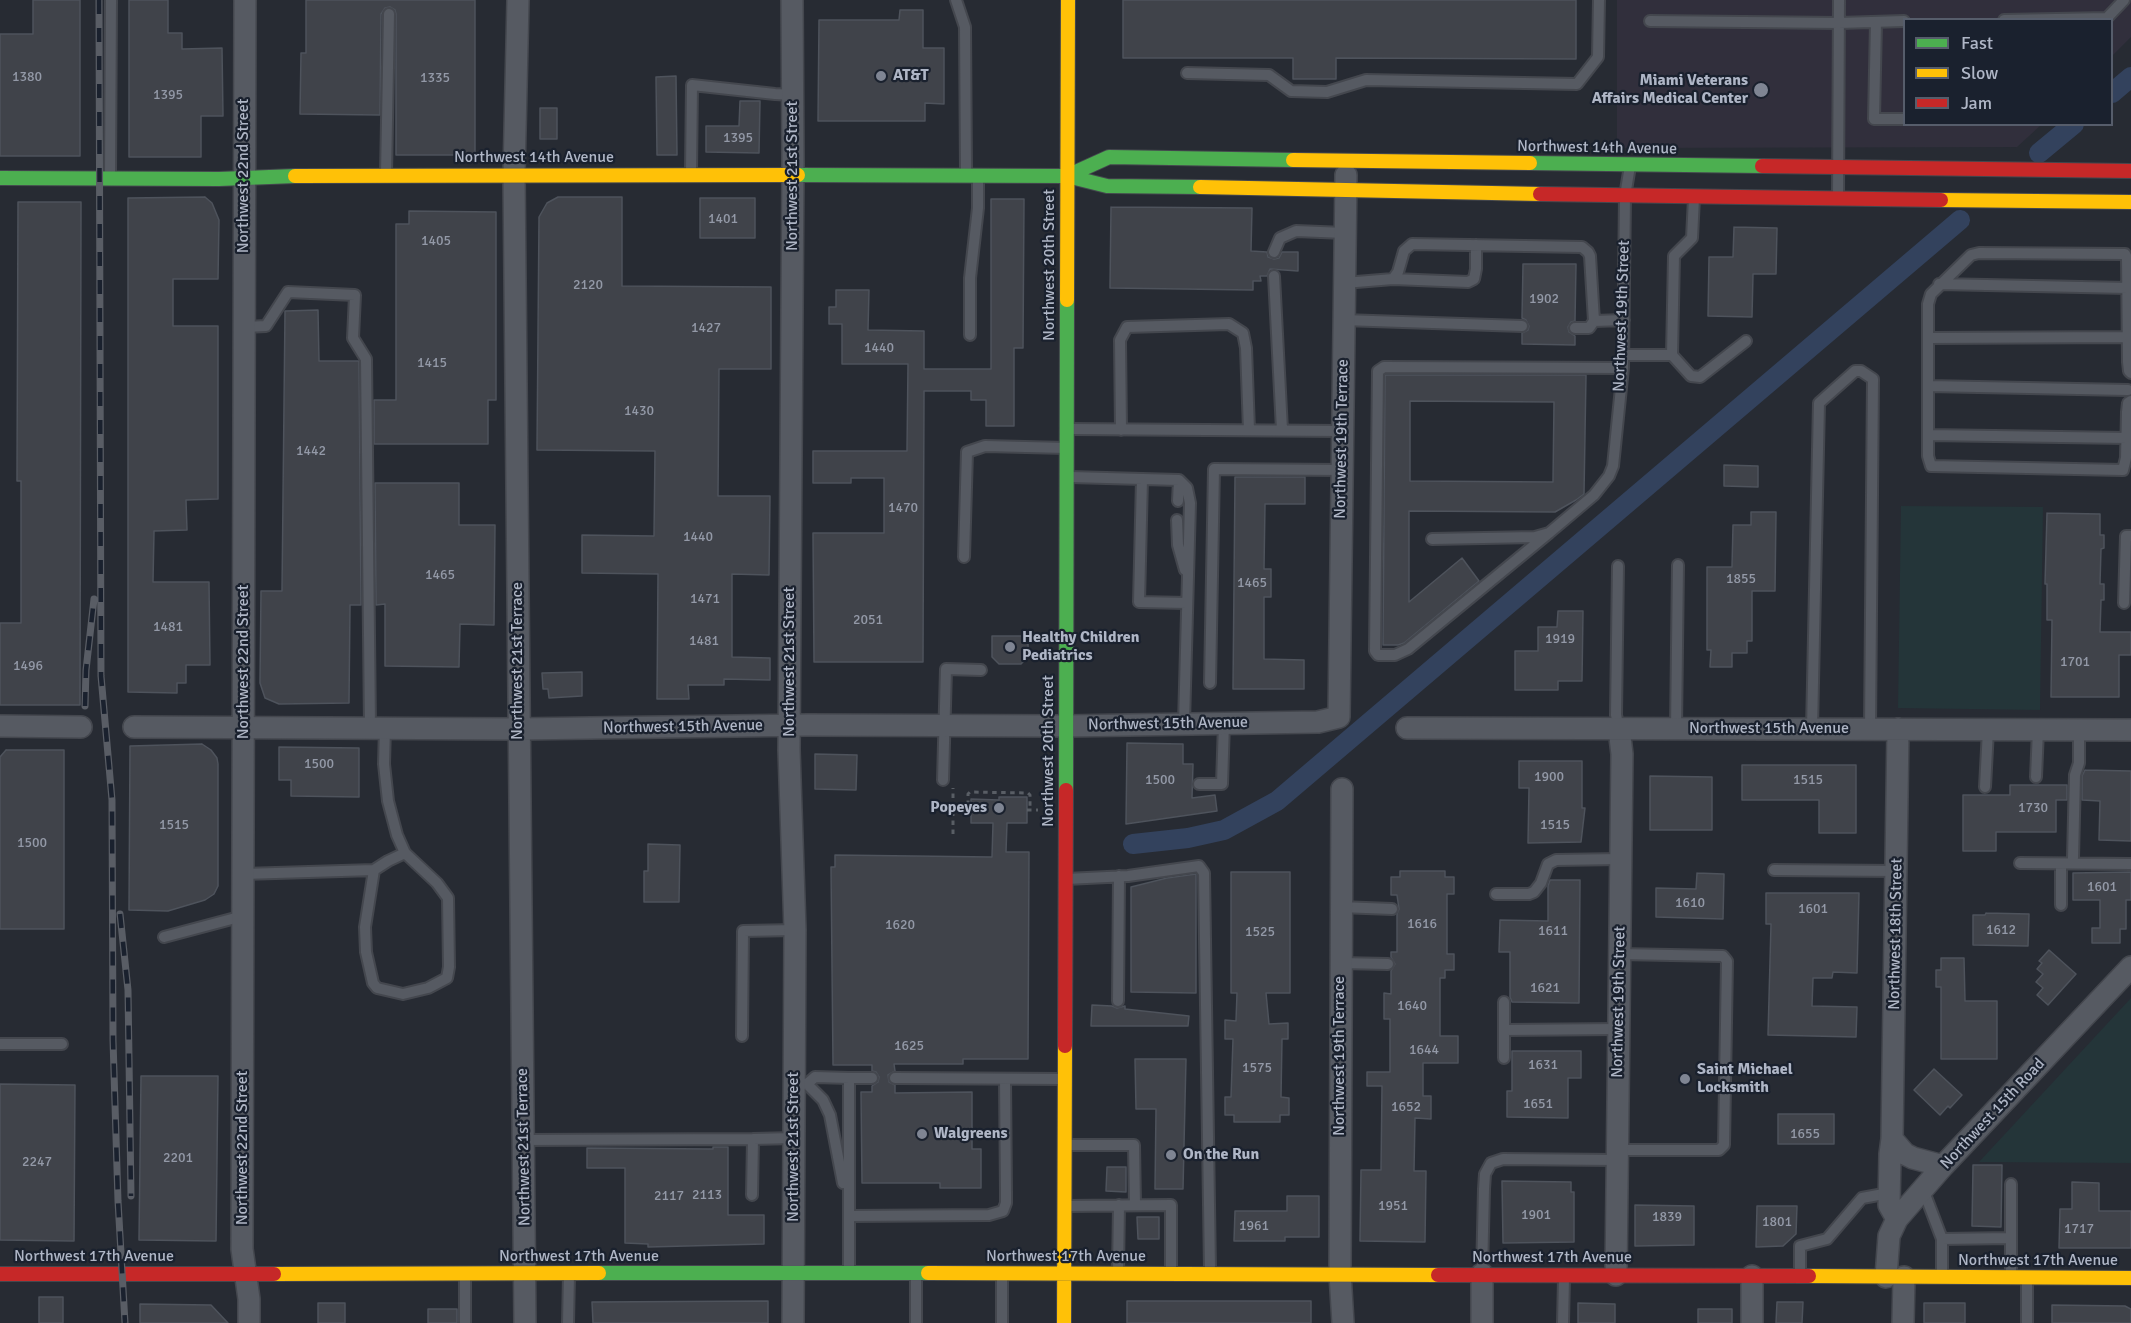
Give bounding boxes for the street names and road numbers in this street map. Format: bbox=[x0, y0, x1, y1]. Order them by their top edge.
street label: Northwest 22nd Street bbox=[234, 99, 254, 253]
street label: Northwest 21st Street bbox=[783, 101, 803, 251]
street label: Northwest 14th Avenue bbox=[1517, 137, 1677, 159]
street label: Northwest 14th Avenue bbox=[454, 148, 614, 168]
street label: Northwest 20th Street bbox=[1040, 189, 1060, 341]
street label: Northwest 19th Street bbox=[1610, 240, 1634, 392]
street label: Northwest 19th Terrace bbox=[1331, 359, 1353, 519]
street label: Northwest 21st Terrace bbox=[508, 582, 528, 740]
street label: Northwest 22nd Street bbox=[234, 585, 254, 739]
street label: Northwest 21st Street bbox=[780, 587, 800, 737]
street label: Northwest 20th Street bbox=[1039, 675, 1059, 827]
street label: Northwest 15th Avenue bbox=[1088, 713, 1248, 735]
street label: Northwest 15th Avenue bbox=[603, 716, 763, 738]
street label: Northwest 15th Avenue bbox=[1689, 719, 1849, 739]
street label: Northwest 18th Street bbox=[1885, 858, 1907, 1010]
street label: Northwest 19th Street bbox=[1608, 926, 1630, 1078]
street label: Northwest 19th Terrace bbox=[1330, 976, 1350, 1136]
street label: Northwest 15th Road bbox=[1937, 1055, 2049, 1173]
street label: Northwest 21st Terrace bbox=[513, 1068, 535, 1226]
street label: Northwest 22nd Street bbox=[233, 1071, 253, 1225]
street label: Northwest 21st Street bbox=[784, 1072, 804, 1222]
street label: Northwest 17th Avenue bbox=[14, 1247, 174, 1267]
street label: Northwest 17th Avenue bbox=[499, 1247, 659, 1267]
street label: Northwest 17th Avenue bbox=[986, 1247, 1146, 1267]
street label: Northwest 17th Avenue bbox=[1472, 1248, 1632, 1268]
street label: Northwest 17th Avenue bbox=[1958, 1251, 2118, 1271]

